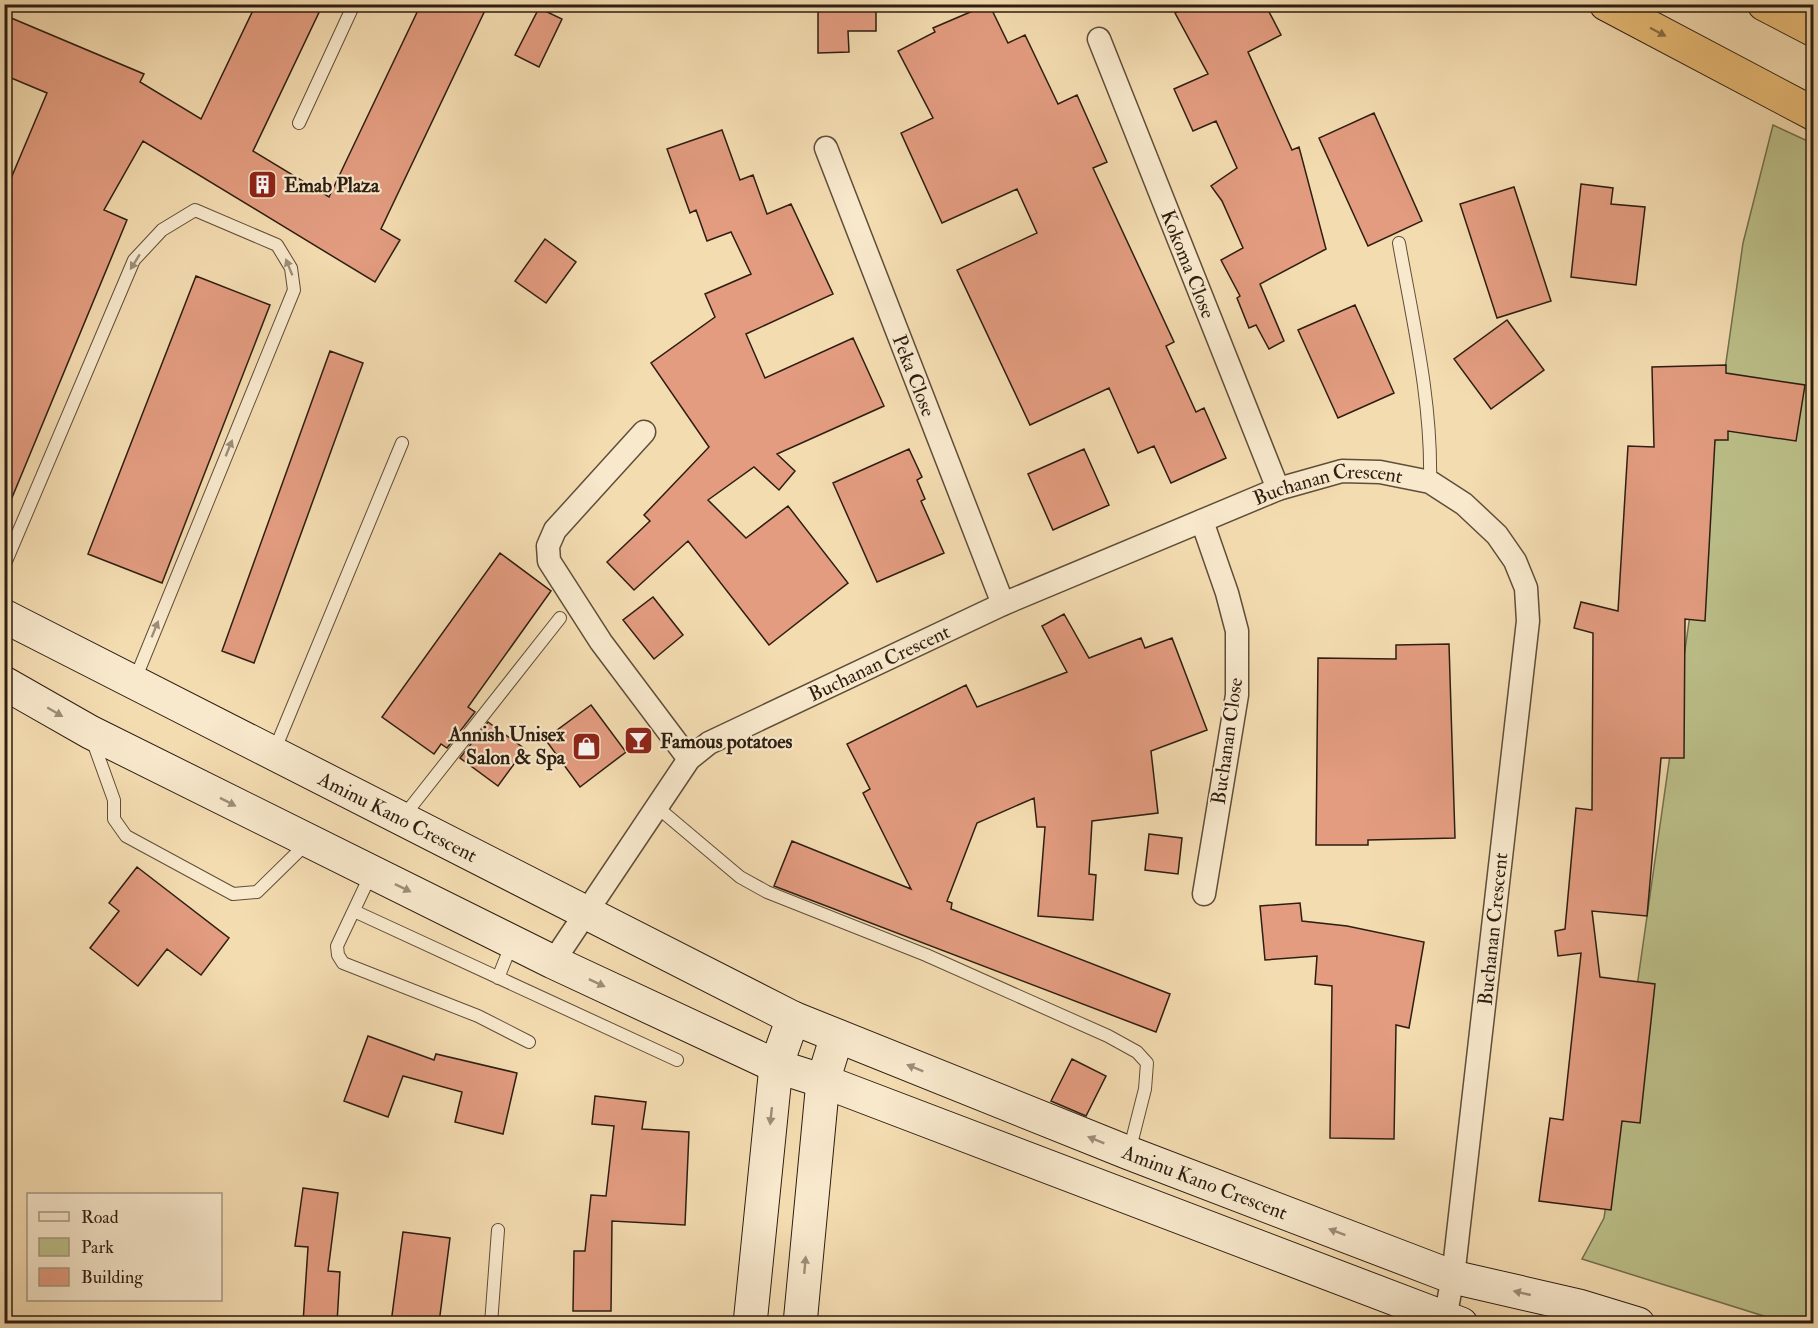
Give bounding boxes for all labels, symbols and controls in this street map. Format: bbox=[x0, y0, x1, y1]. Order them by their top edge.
one-way arrow bbox=[1649, 26, 1667, 36]
building icon: Emab Plaza bbox=[247, 169, 279, 201]
place label: Emab Plaza bbox=[284, 173, 380, 198]
street label: Kokoma Close bbox=[1156, 206, 1221, 322]
one-way arrow bbox=[129, 254, 140, 270]
one-way arrow bbox=[283, 258, 293, 276]
street label: Peka Close bbox=[887, 331, 941, 420]
one-way arrow bbox=[224, 439, 234, 457]
street label: Buchanan Crescent bbox=[1249, 458, 1406, 511]
street label: Buchanan Crescent bbox=[804, 618, 954, 707]
one-way arrow bbox=[150, 619, 160, 637]
street label: Buchanan Close bbox=[1206, 676, 1248, 806]
one-way arrow bbox=[47, 707, 64, 717]
place label: Annish Unisex Salon & Spa bbox=[448, 722, 566, 771]
bar icon: Famous potatoes bbox=[623, 725, 655, 757]
place label: Famous potatoes bbox=[660, 729, 793, 755]
shop icon: Annish Unisex Salon & Spa bbox=[570, 730, 602, 762]
street label: Aminu Kano Crescent bbox=[313, 765, 482, 868]
one-way arrow bbox=[220, 797, 237, 807]
street label: Buchanan Crescent bbox=[1473, 851, 1514, 1007]
one-way arrow bbox=[394, 884, 411, 893]
one-way arrow bbox=[589, 978, 606, 987]
one-way arrow bbox=[906, 1063, 924, 1072]
one-way arrow bbox=[766, 1106, 776, 1125]
one-way arrow bbox=[1087, 1135, 1105, 1144]
street label: Aminu Kano Crescent bbox=[1118, 1139, 1292, 1225]
legend bbox=[27, 1193, 222, 1301]
text: Road bbox=[81, 1206, 119, 1229]
one-way arrow bbox=[1328, 1227, 1346, 1237]
text: Park bbox=[81, 1236, 114, 1259]
one-way arrow bbox=[800, 1256, 810, 1275]
text: Building bbox=[81, 1266, 144, 1289]
one-way arrow bbox=[1513, 1287, 1531, 1297]

